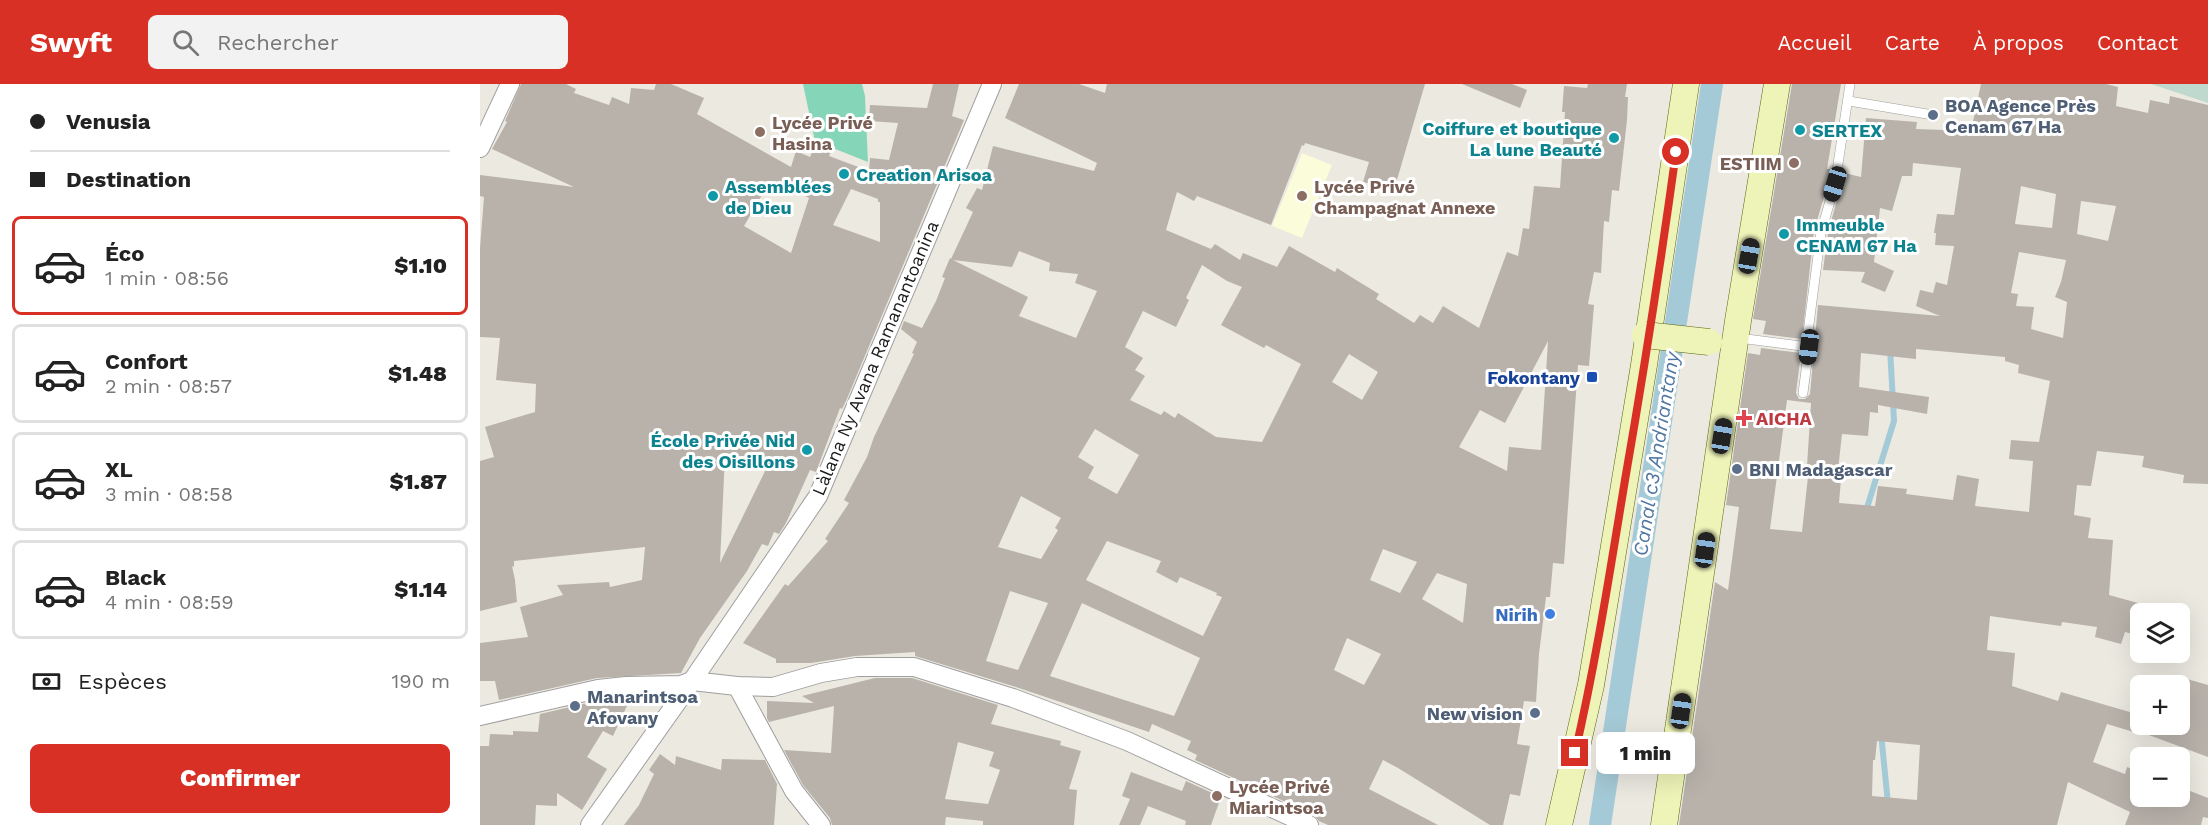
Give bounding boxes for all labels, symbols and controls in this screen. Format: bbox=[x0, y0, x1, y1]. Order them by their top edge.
search box bbox=[148, 15, 568, 69]
text: Swyft bbox=[30, 26, 112, 59]
icon: search bbox=[169, 26, 202, 59]
text: Rechercher bbox=[217, 30, 339, 55]
text: Accueil bbox=[1777, 30, 1852, 55]
text: Carte bbox=[1885, 30, 1940, 55]
text: À propos bbox=[1973, 30, 2064, 55]
text: Contact bbox=[2097, 30, 2178, 55]
place label: BOA Agence Près Cenam 67 Ha bbox=[1945, 95, 2096, 137]
marker: BOA Agence Près Cenam 67 Ha bbox=[1926, 108, 1940, 122]
text: Venusia bbox=[66, 109, 151, 134]
place label: Lycée Privé Hasina bbox=[772, 112, 873, 154]
place label: Coiffure et boutique La lune Beauté bbox=[1422, 118, 1602, 160]
place label: SERTEX bbox=[1812, 120, 1882, 141]
marker: SERTEX bbox=[1793, 123, 1807, 137]
marker: Lycée Privé Hasina bbox=[753, 125, 767, 139]
marker: Coiffure et boutique La lune Beauté bbox=[1607, 131, 1621, 145]
route start bbox=[1662, 138, 1689, 165]
place label: ESTIIM bbox=[1720, 153, 1782, 174]
marker: ESTIIM bbox=[1787, 156, 1801, 170]
place label: Creation Arisoa bbox=[856, 164, 993, 185]
car bbox=[1821, 164, 1849, 204]
text: Destination bbox=[66, 167, 191, 192]
marker: Creation Arisoa bbox=[837, 167, 851, 181]
place label: Assemblées de Dieu bbox=[725, 176, 832, 218]
place label: Lycée Privé Champagnat Annexe bbox=[1314, 176, 1495, 218]
marker: Assemblées de Dieu bbox=[706, 189, 720, 203]
marker: Lycée Privé Champagnat Annexe bbox=[1295, 189, 1309, 203]
place label: Immeuble CENAM 67 Ha bbox=[1796, 214, 1917, 256]
street label: Làlana Ny Avana Ramanantoanina bbox=[807, 217, 943, 499]
marker: Immeuble CENAM 67 Ha bbox=[1777, 227, 1791, 241]
car bbox=[1737, 237, 1761, 275]
icon: car bbox=[33, 239, 87, 293]
text: Éco bbox=[105, 241, 144, 266]
text: $1.10 bbox=[394, 253, 447, 278]
text: 1 min · 08:56 bbox=[105, 266, 229, 290]
car bbox=[1798, 328, 1820, 366]
icon: car bbox=[33, 347, 87, 401]
water label: Canal c3 Andriantany bbox=[1628, 348, 1684, 558]
text: Confort bbox=[105, 349, 188, 374]
text: $1.48 bbox=[388, 361, 447, 386]
place label: Fokontany bbox=[1487, 367, 1581, 388]
marker: Fokontany bbox=[1585, 370, 1599, 384]
text: 2 min · 08:57 bbox=[105, 374, 232, 398]
place label: AICHA bbox=[1756, 408, 1813, 429]
marker: AICHA bbox=[1737, 411, 1751, 425]
car bbox=[1710, 417, 1734, 455]
place label: École Privée Nid des Oisillons bbox=[651, 430, 795, 472]
marker: École Privée Nid des Oisillons bbox=[800, 443, 814, 457]
icon: car bbox=[33, 455, 87, 509]
text: XL bbox=[105, 457, 133, 482]
place label: BNI Madagascar bbox=[1749, 459, 1893, 480]
marker: BNI Madagascar bbox=[1730, 462, 1744, 476]
text: $1.87 bbox=[389, 469, 447, 494]
text: 3 min · 08:58 bbox=[105, 482, 233, 506]
car bbox=[1694, 531, 1716, 569]
icon: car bbox=[33, 563, 87, 617]
text: Black bbox=[105, 565, 166, 590]
text: $1.14 bbox=[394, 577, 447, 602]
text: 4 min · 08:59 bbox=[105, 590, 234, 614]
map controls bbox=[2130, 603, 2190, 807]
button: layers bbox=[2130, 603, 2190, 663]
place label: Nirih bbox=[1495, 604, 1538, 625]
marker: Nirih bbox=[1543, 607, 1557, 621]
icon: cash bbox=[30, 665, 63, 698]
text: Espèces bbox=[78, 669, 167, 694]
text: 190 m bbox=[392, 669, 450, 693]
button: + bbox=[2130, 675, 2190, 735]
place label: Manarintsoa Afovany bbox=[587, 686, 699, 728]
car bbox=[1670, 692, 1692, 730]
marker: Manarintsoa Afovany bbox=[568, 699, 582, 713]
place label: New vision bbox=[1427, 703, 1523, 724]
marker: New vision bbox=[1528, 706, 1542, 720]
callout: 1 min bbox=[1596, 732, 1695, 774]
route end bbox=[1561, 739, 1588, 766]
text: 1 min bbox=[1620, 741, 1671, 765]
button: Confirmer bbox=[30, 744, 450, 813]
button: − bbox=[2130, 747, 2190, 807]
place label: Lycée Privé Miarintsoa bbox=[1229, 776, 1330, 818]
marker: Lycée Privé Miarintsoa bbox=[1210, 789, 1224, 803]

